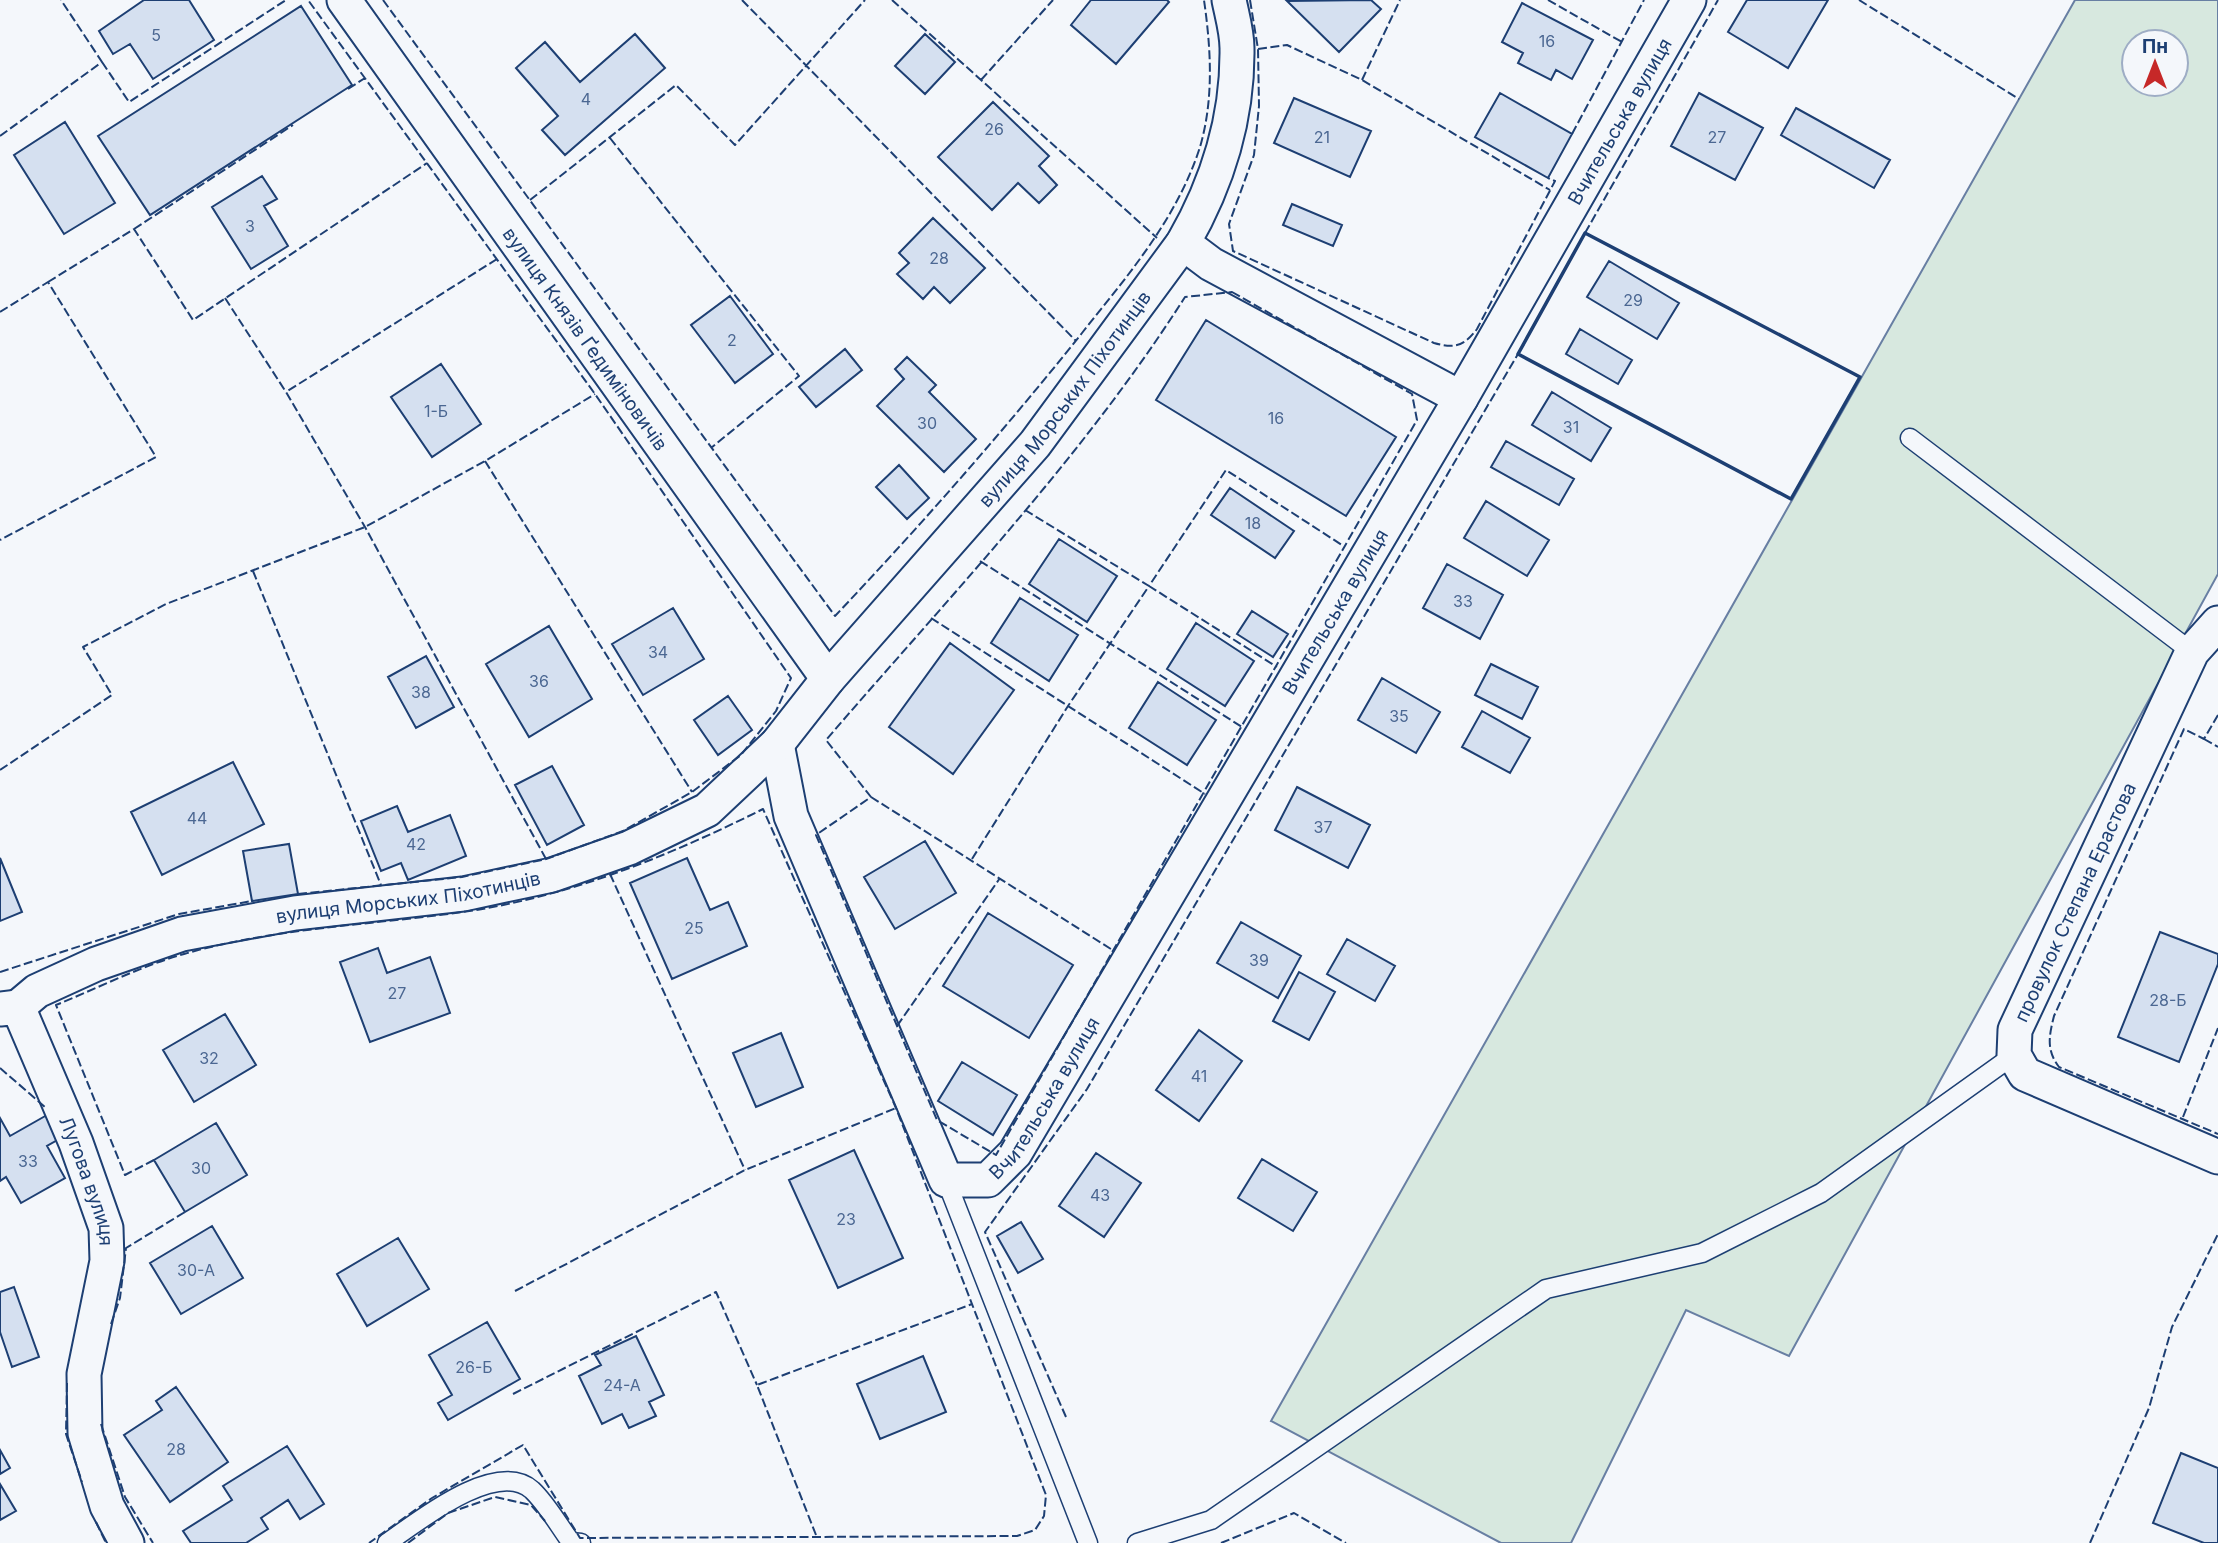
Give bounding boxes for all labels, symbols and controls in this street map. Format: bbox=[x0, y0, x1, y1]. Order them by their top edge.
house number: 5 bbox=[151, 25, 161, 45]
north arrow bbox=[2120, 28, 2190, 98]
house number: 16 bbox=[1539, 31, 1555, 51]
street label: Вчительська вулиця bbox=[1563, 34, 1677, 209]
text: Пн bbox=[2142, 35, 2168, 58]
house number: 4 bbox=[581, 89, 591, 109]
house number: 26 bbox=[984, 119, 1004, 139]
house number: 21 bbox=[1314, 127, 1330, 147]
house number: 27 bbox=[1708, 127, 1726, 147]
house number: 3 bbox=[245, 216, 255, 236]
street label: вулиця Князів Ґедиміновичів bbox=[498, 223, 672, 455]
house number: 28 bbox=[929, 248, 949, 268]
street label: вулиця Морських Піхотинців bbox=[974, 286, 1156, 512]
house number: 29 bbox=[1623, 290, 1643, 310]
house number: 2 bbox=[727, 330, 737, 350]
house number: 1-Б bbox=[424, 401, 448, 421]
house number: 16 bbox=[1268, 408, 1284, 428]
house number: 30 bbox=[917, 413, 937, 433]
house number: 31 bbox=[1563, 417, 1579, 437]
house number: 18 bbox=[1245, 513, 1261, 533]
street label: Вчительська вулиця bbox=[1277, 525, 1393, 699]
house number: 33 bbox=[1453, 591, 1473, 611]
house number: 34 bbox=[648, 642, 668, 662]
house number: 36 bbox=[529, 671, 549, 691]
house number: 38 bbox=[411, 682, 431, 702]
house number: 35 bbox=[1389, 706, 1409, 726]
street label: провулок Степана Ерастова bbox=[2010, 779, 2141, 1026]
house number: 44 bbox=[187, 808, 207, 828]
house number: 37 bbox=[1314, 817, 1332, 837]
house number: 42 bbox=[406, 834, 426, 854]
street label: вулиця Морських Піхотинців bbox=[274, 867, 543, 928]
house number: 25 bbox=[684, 918, 704, 938]
house number: 39 bbox=[1249, 950, 1269, 970]
house number: 27 bbox=[388, 983, 406, 1003]
house number: 28-Б bbox=[2149, 990, 2187, 1010]
street label: Вчительська вулиця bbox=[984, 1013, 1105, 1184]
house number: 32 bbox=[199, 1048, 219, 1068]
house number: 41 bbox=[1191, 1066, 1207, 1086]
street label: Лугова вулиця bbox=[54, 1113, 118, 1246]
house number: 33 bbox=[18, 1151, 38, 1171]
house number: 30 bbox=[191, 1158, 211, 1178]
house number: 43 bbox=[1090, 1185, 1110, 1205]
house number: 23 bbox=[836, 1209, 856, 1229]
house number: 30-А bbox=[177, 1260, 215, 1280]
house number: 26-Б bbox=[455, 1357, 493, 1377]
house number: 24-А bbox=[603, 1375, 641, 1395]
house number: 28 bbox=[166, 1439, 186, 1459]

